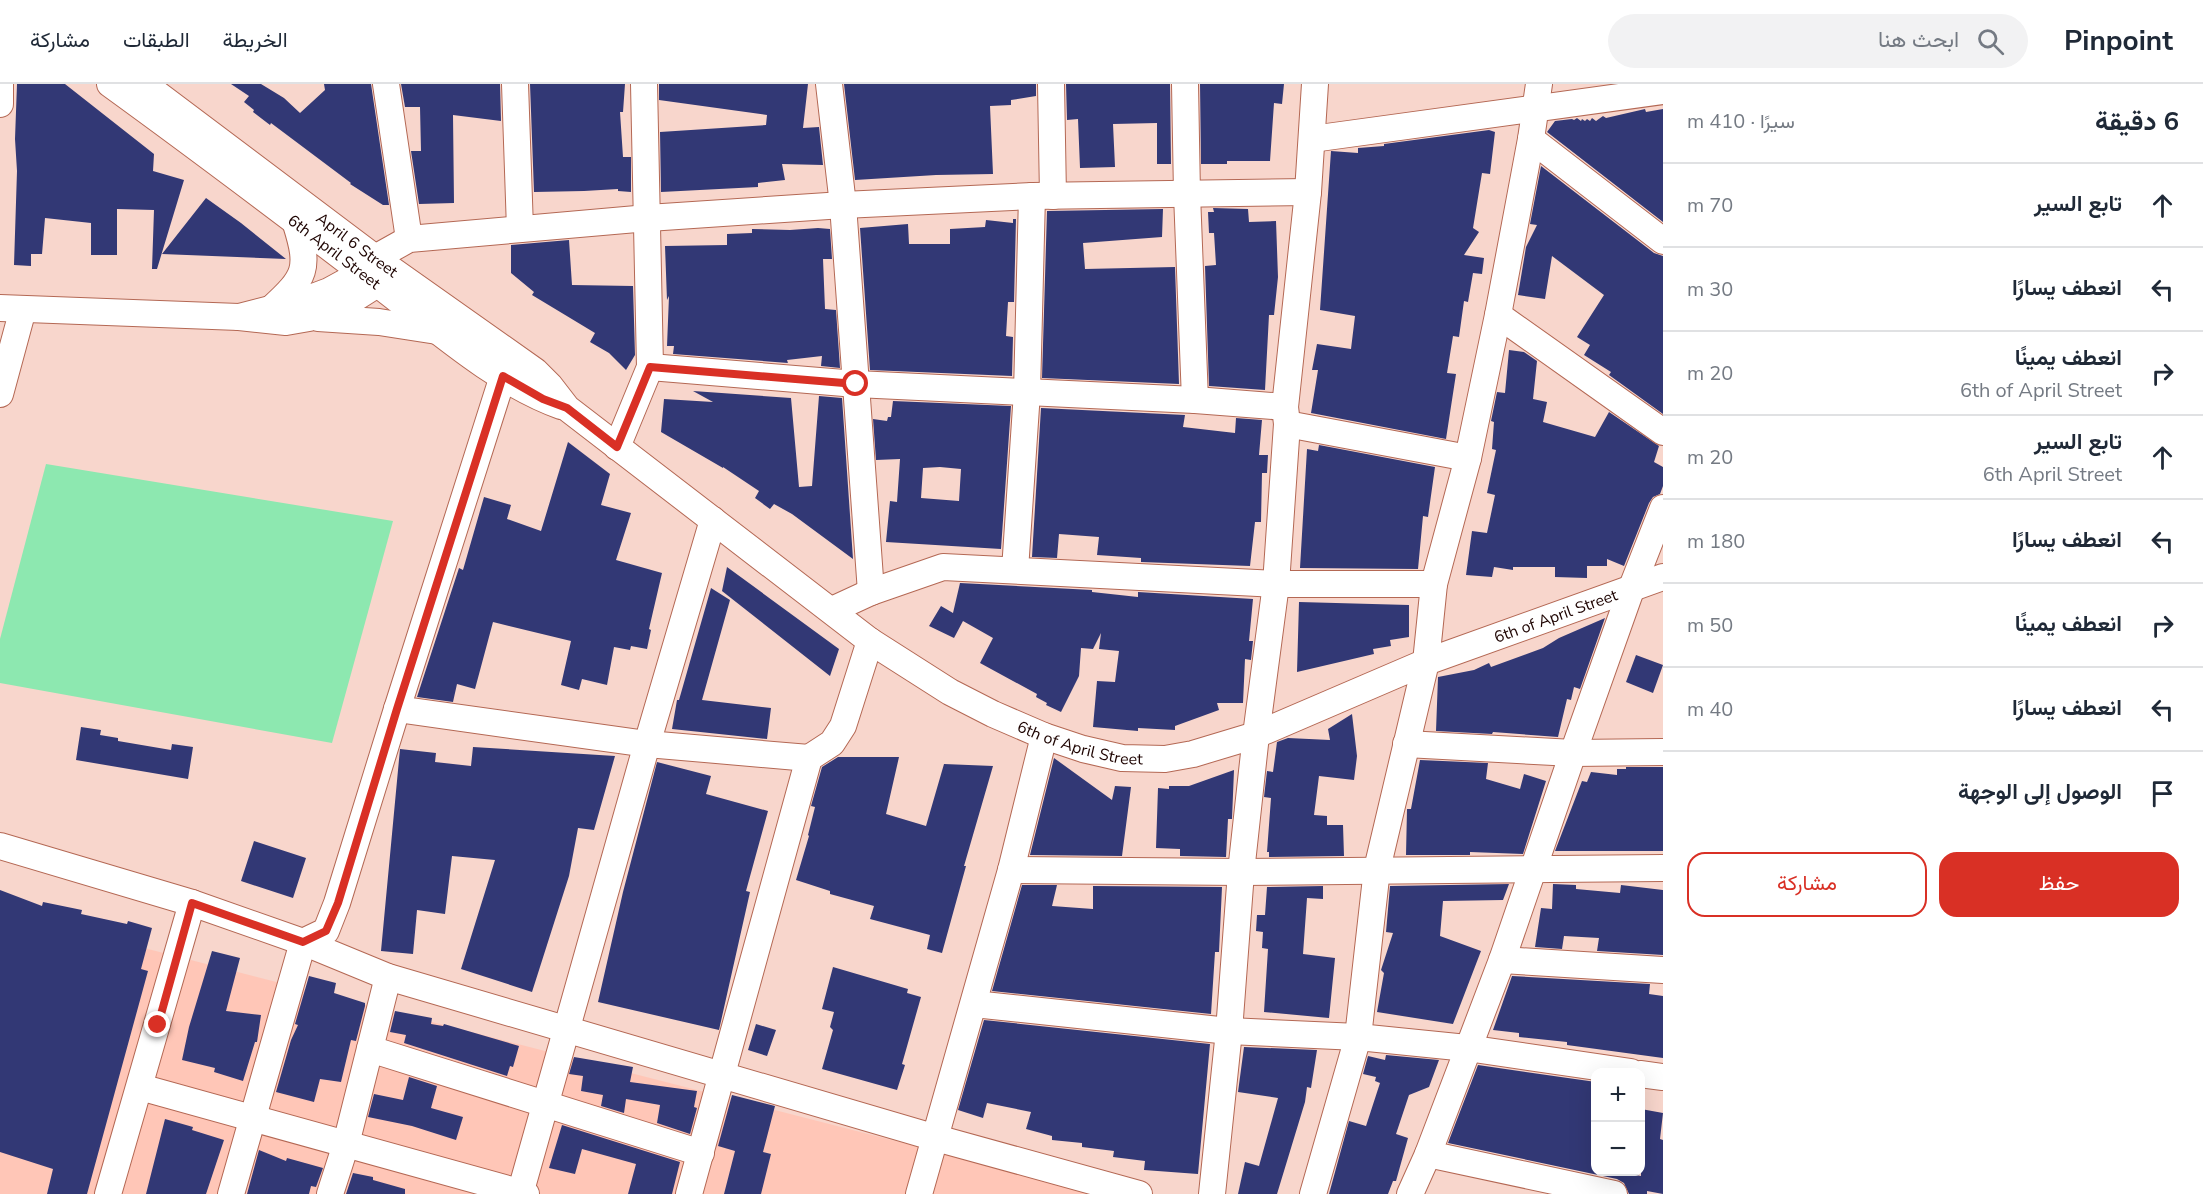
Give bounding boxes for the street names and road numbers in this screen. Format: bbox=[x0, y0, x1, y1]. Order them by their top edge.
street label: April 6 Street bbox=[311, 208, 402, 283]
street label: 6th April Street bbox=[283, 210, 385, 295]
street label: 6th of April Street bbox=[1491, 584, 1621, 649]
street label: 6th of April Street bbox=[1014, 716, 1143, 770]

